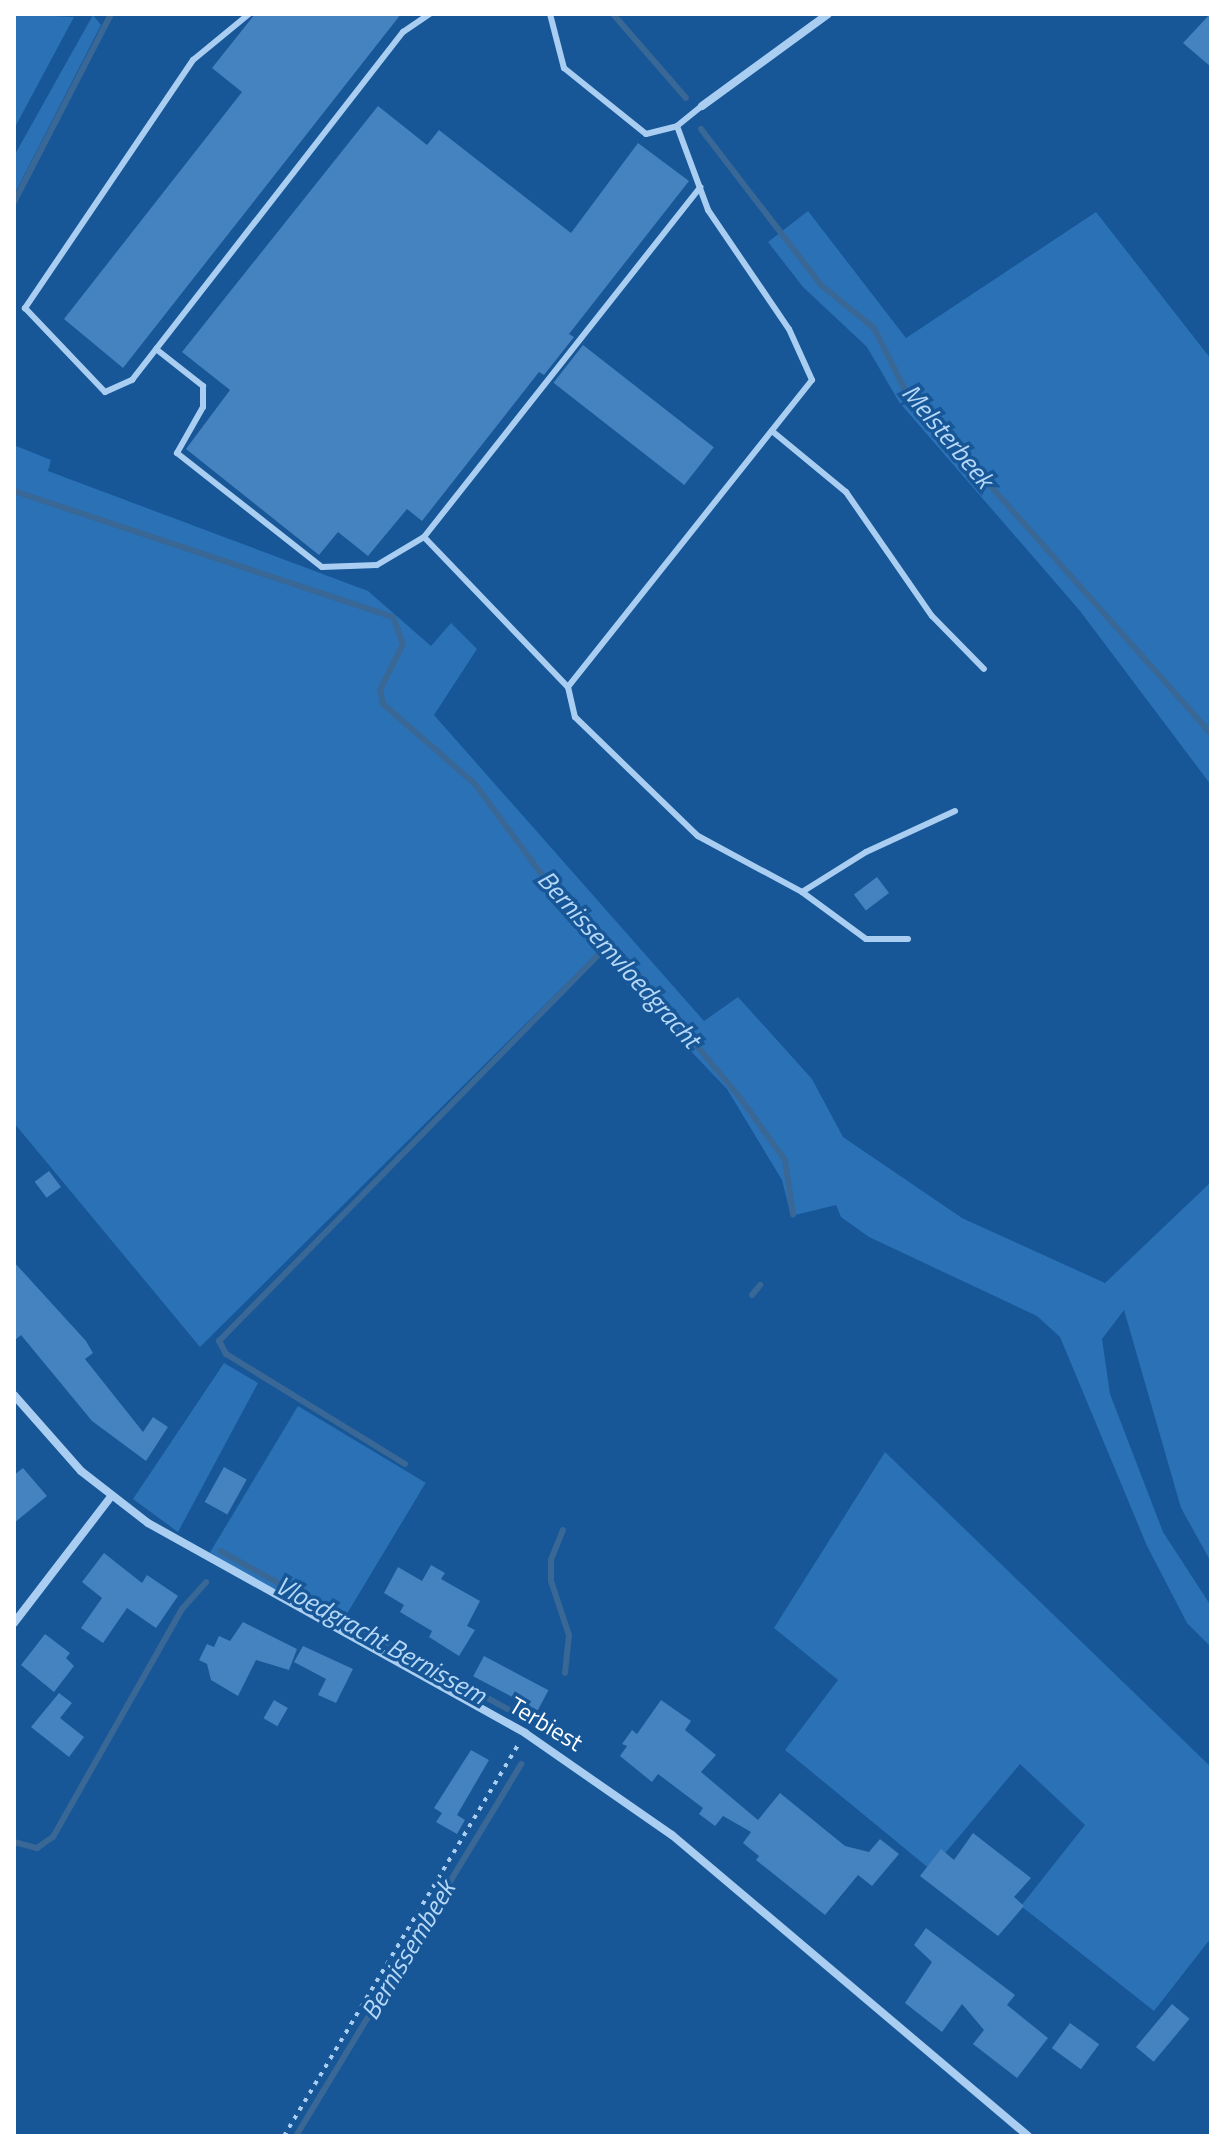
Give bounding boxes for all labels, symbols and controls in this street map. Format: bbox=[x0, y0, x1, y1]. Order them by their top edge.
water label: Melsterbeek bbox=[896, 378, 1000, 494]
water label: Bernissemvloedgracht bbox=[531, 864, 707, 1054]
water label: Vloedgracht Bernissem bbox=[270, 1569, 492, 1711]
street label: Terbiest bbox=[504, 1691, 588, 1757]
water label: Bernissembeek bbox=[354, 1875, 462, 2025]

